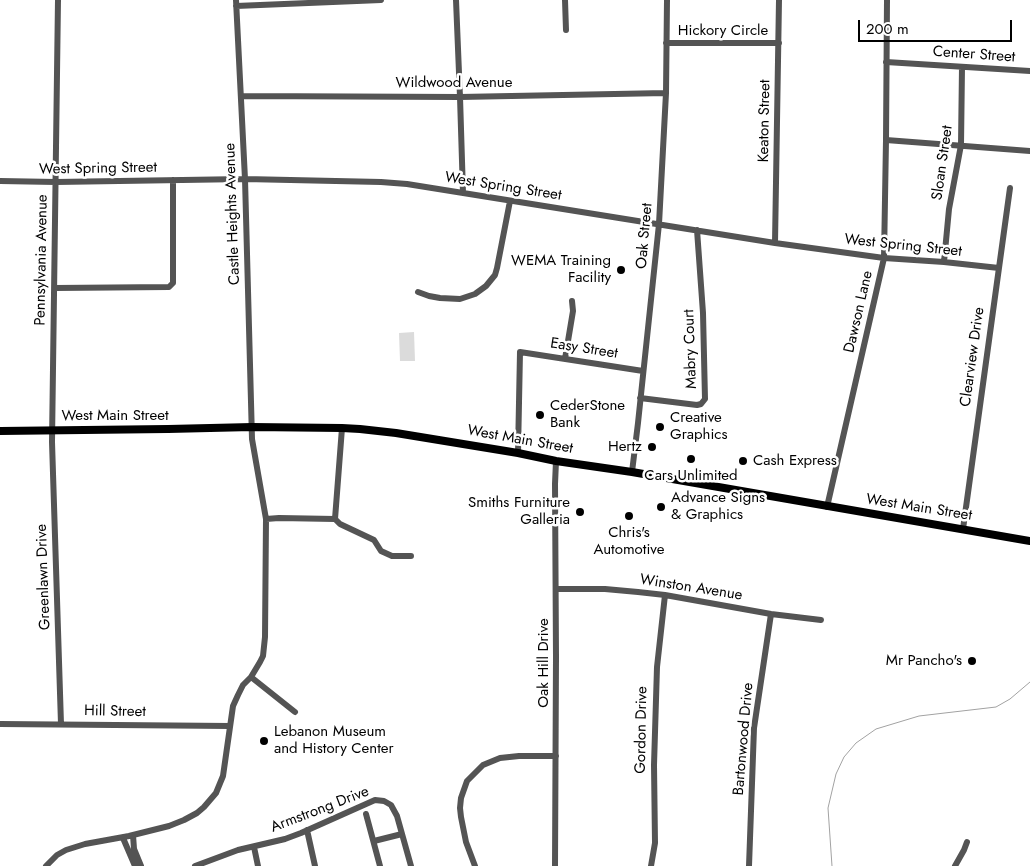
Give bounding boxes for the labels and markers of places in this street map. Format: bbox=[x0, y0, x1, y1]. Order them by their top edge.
place label: WEMA Training Facility bbox=[511, 252, 611, 287]
marker: WEMA Training Facility bbox=[615, 264, 627, 276]
place label: CederStone Bank bbox=[550, 397, 625, 432]
marker: CederStone Bank bbox=[534, 409, 546, 421]
place label: Creative Graphics bbox=[670, 409, 728, 444]
marker: Creative Graphics bbox=[654, 421, 666, 433]
place label: Hertz bbox=[608, 438, 642, 456]
marker: Hertz bbox=[646, 441, 658, 453]
place label: Cash Express bbox=[753, 452, 837, 470]
marker: Cars Unlimited bbox=[685, 453, 697, 465]
marker: Cash Express bbox=[737, 455, 749, 467]
place label: Cars Unlimited bbox=[644, 467, 738, 485]
place label: Advance Signs & Graphics bbox=[671, 489, 765, 524]
place label: Smiths Furniture Galleria bbox=[468, 494, 570, 529]
marker: Advance Signs & Graphics bbox=[655, 501, 667, 513]
marker: Smiths Furniture Galleria bbox=[574, 506, 586, 518]
marker: Chris's Automotive bbox=[623, 510, 635, 522]
place label: Chris's Automotive bbox=[594, 524, 664, 559]
place label: Mr Pancho's bbox=[886, 652, 962, 670]
marker: Mr Pancho's bbox=[966, 655, 978, 667]
place label: Lebanon Museum and History Center bbox=[274, 723, 394, 758]
marker: Lebanon Museum and History Center bbox=[258, 735, 270, 747]

